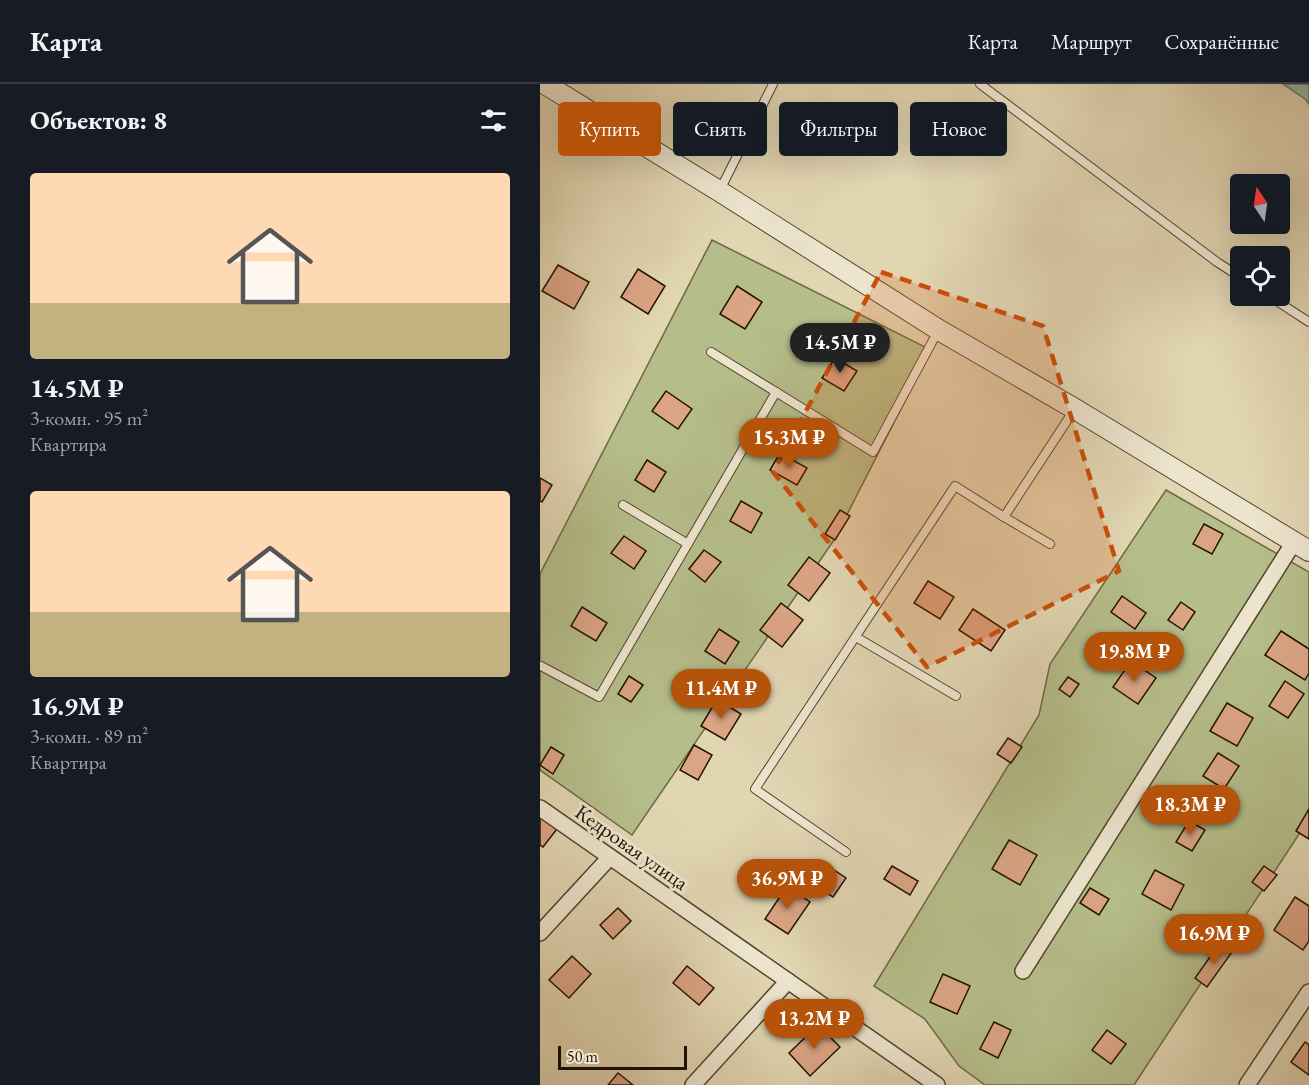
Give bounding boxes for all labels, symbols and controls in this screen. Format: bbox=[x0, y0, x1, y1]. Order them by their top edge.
text: Карта bbox=[30, 23, 102, 59]
text: Карта bbox=[968, 28, 1018, 55]
text: Маршрут bbox=[1051, 28, 1132, 55]
text: Сохранённые bbox=[1165, 28, 1279, 55]
chip: Купить bbox=[558, 102, 661, 156]
chip: Снять bbox=[673, 102, 767, 156]
chip: Фильтры bbox=[779, 102, 898, 156]
chip: Новое bbox=[910, 102, 1007, 156]
text: Объектов: 8 bbox=[30, 103, 167, 137]
icon: filters bbox=[477, 104, 510, 137]
north arrow bbox=[1230, 174, 1290, 234]
map controls bbox=[1230, 174, 1290, 306]
icon: home bbox=[216, 212, 324, 320]
button: locate bbox=[1230, 246, 1290, 306]
pin: 14.5M ₽ bbox=[785, 323, 895, 374]
text: 14.5M ₽ bbox=[804, 329, 876, 355]
text: 14.5M ₽ bbox=[30, 371, 124, 405]
text: 3-комн. · 95 m² bbox=[30, 405, 148, 431]
pin: 15.3M ₽ bbox=[734, 418, 844, 469]
text: 15.3M ₽ bbox=[753, 424, 825, 450]
text: Квартира bbox=[30, 431, 107, 457]
icon: home bbox=[216, 530, 324, 638]
pin: 19.8M ₽ bbox=[1079, 632, 1189, 683]
text: 19.8M ₽ bbox=[1098, 638, 1170, 664]
pin: 11.4M ₽ bbox=[666, 669, 776, 720]
text: 11.4M ₽ bbox=[685, 675, 757, 701]
text: 16.9M ₽ bbox=[30, 689, 124, 723]
text: 3-комн. · 89 m² bbox=[30, 723, 148, 749]
text: Квартира bbox=[30, 749, 107, 775]
pin: 18.3M ₽ bbox=[1135, 785, 1245, 836]
text: 18.3M ₽ bbox=[1154, 791, 1226, 817]
street label: Кедровая улица bbox=[570, 798, 694, 896]
pin: 36.9M ₽ bbox=[732, 859, 842, 910]
text: 36.9M ₽ bbox=[751, 865, 823, 891]
pin: 16.9M ₽ bbox=[1159, 914, 1269, 965]
text: 16.9M ₽ bbox=[1178, 920, 1250, 946]
pin: 13.2M ₽ bbox=[759, 999, 869, 1050]
text: 13.2M ₽ bbox=[778, 1005, 850, 1031]
scale bar bbox=[558, 1043, 687, 1070]
text: 50 m bbox=[567, 1046, 598, 1067]

